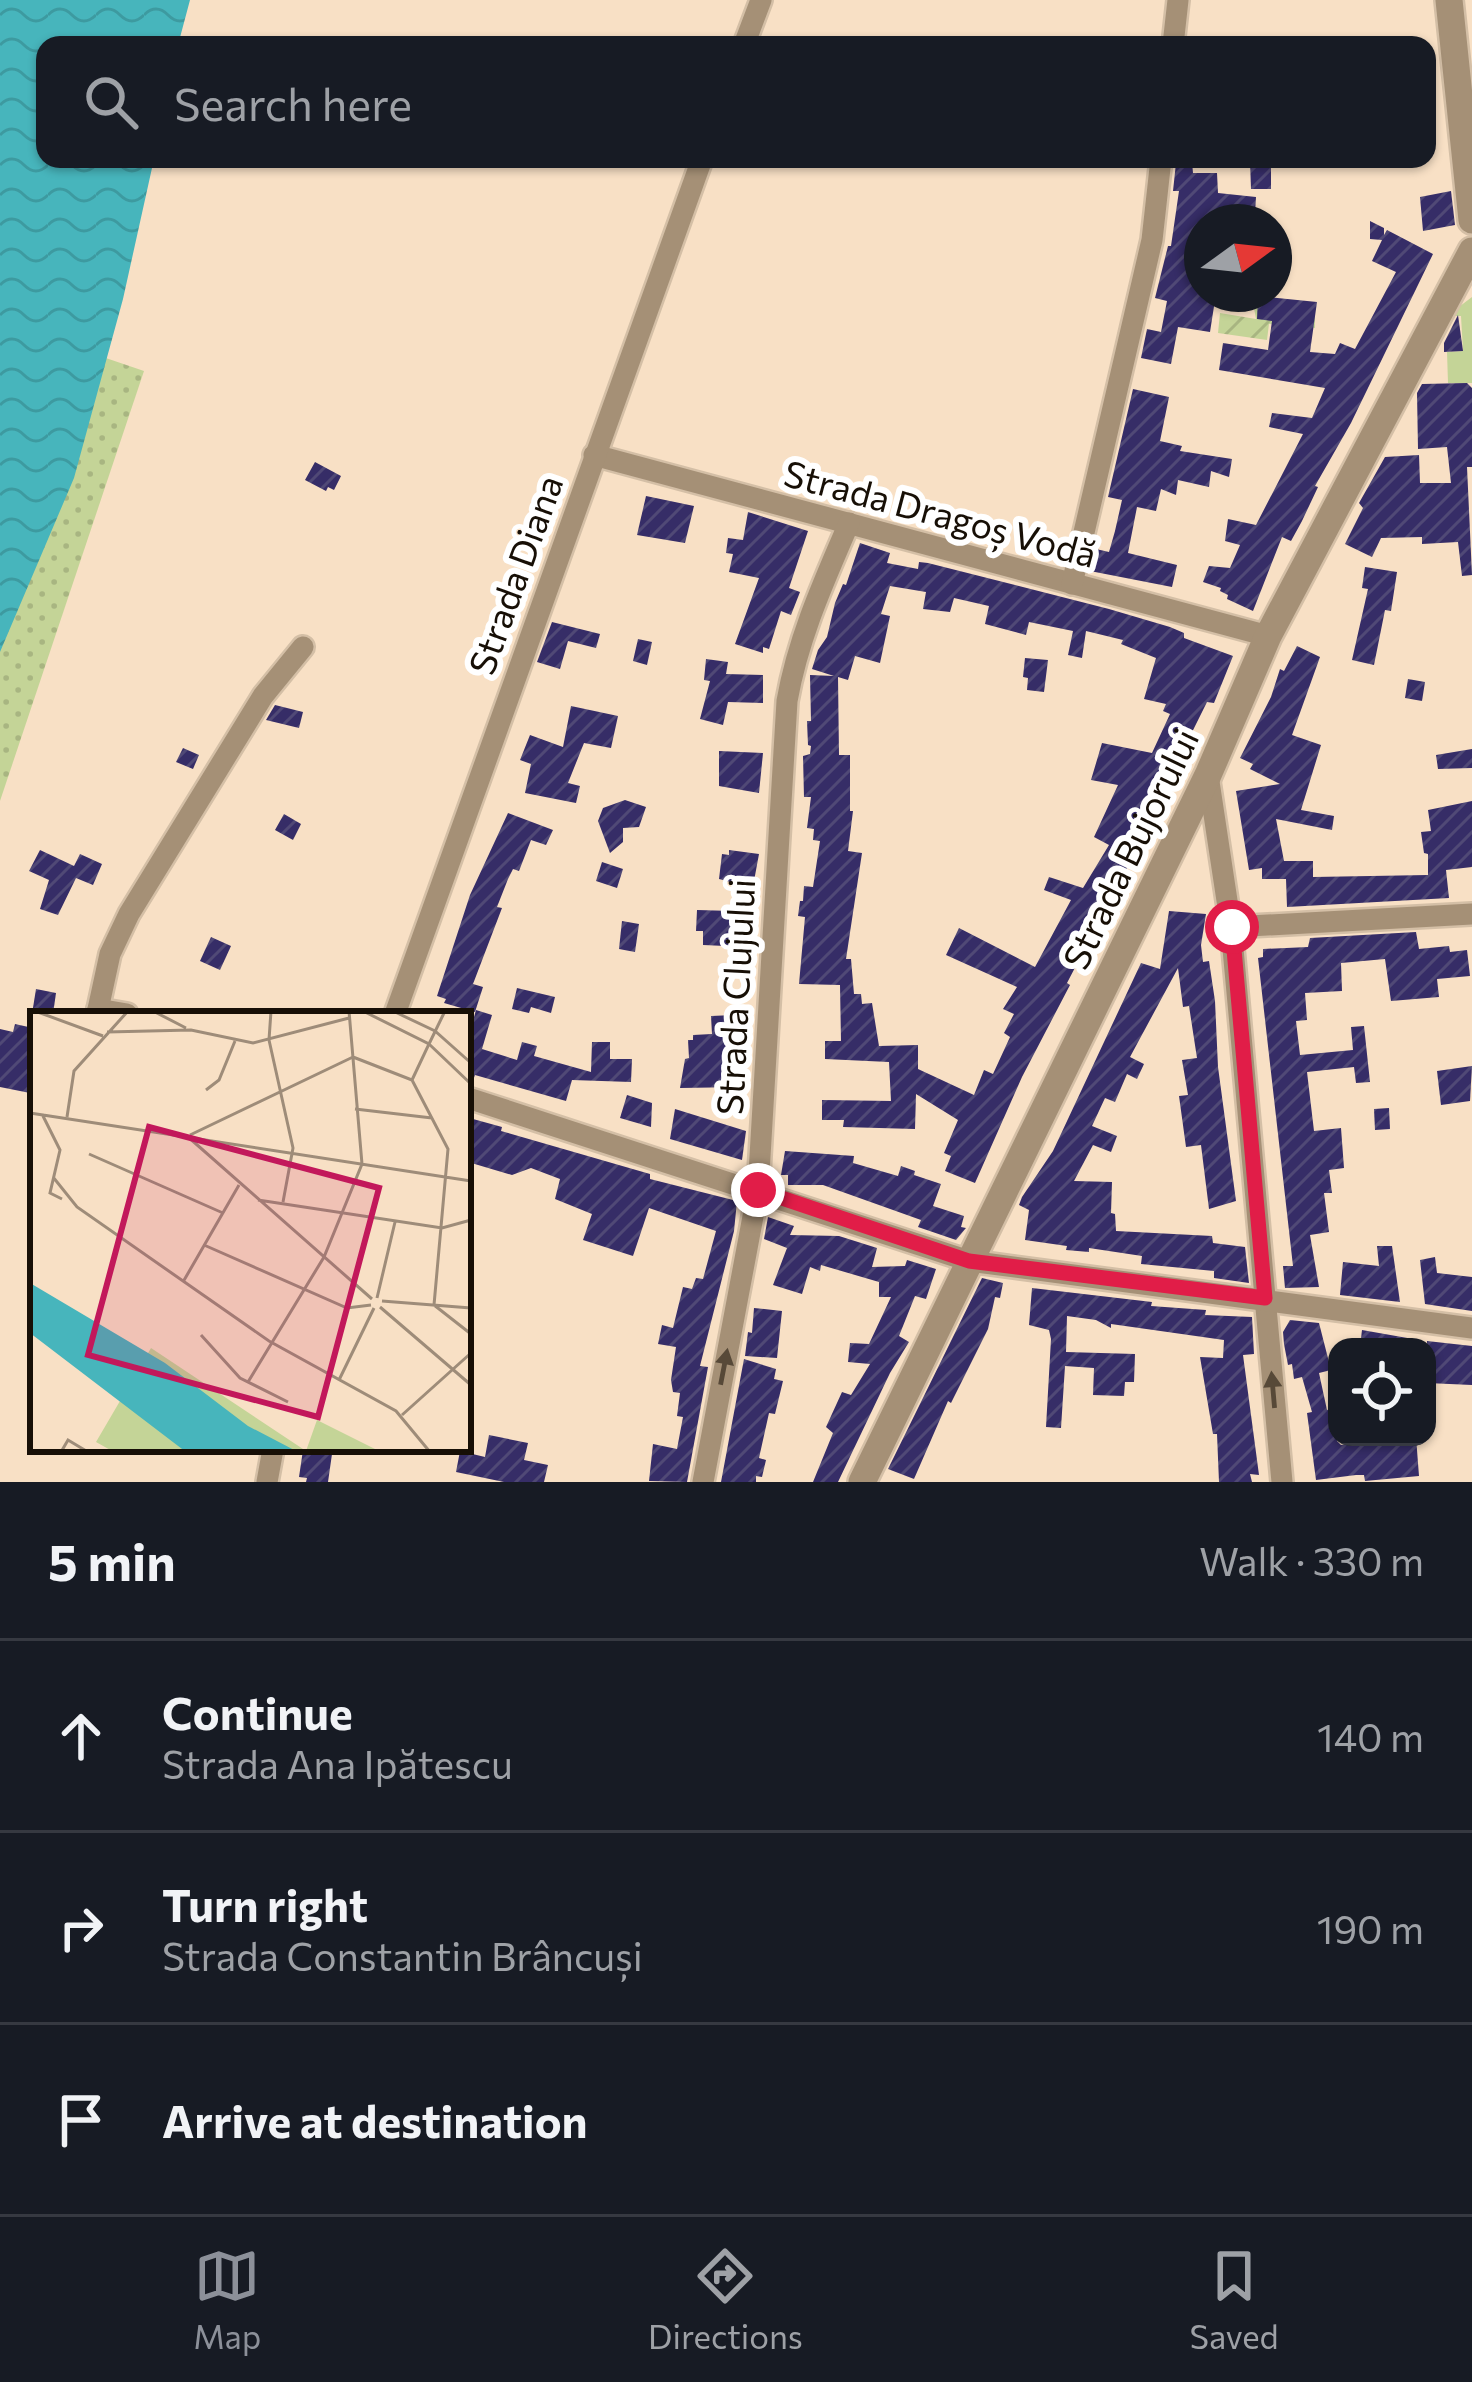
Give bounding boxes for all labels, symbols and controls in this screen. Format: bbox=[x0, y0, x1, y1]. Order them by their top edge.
search box bbox=[36, 36, 1436, 168]
icon: search bbox=[78, 69, 144, 135]
text: Search here bbox=[174, 75, 412, 130]
north arrow bbox=[1184, 204, 1292, 312]
street label: Strada Dragoș Vodă bbox=[779, 449, 1101, 578]
street label: Strada Diana bbox=[458, 469, 571, 680]
street label: Strada Bujorului bbox=[1052, 721, 1206, 975]
street label: Strada Clujului bbox=[706, 878, 762, 1116]
route start bbox=[1205, 900, 1259, 954]
inset map bbox=[30, 1011, 471, 1452]
route end bbox=[731, 1163, 785, 1217]
map controls bbox=[1328, 1338, 1436, 1446]
button: locate bbox=[1328, 1338, 1436, 1446]
one-way arrow bbox=[715, 1348, 734, 1385]
one-way arrow bbox=[1263, 1371, 1282, 1408]
text: 5 min bbox=[48, 1529, 176, 1592]
text: Walk · 330 m bbox=[1199, 1536, 1424, 1584]
text: Continue bbox=[162, 1684, 353, 1739]
icon: ahead bbox=[48, 1703, 114, 1769]
text: 140 m bbox=[1317, 1712, 1424, 1760]
text: Strada Ana Ipătescu bbox=[162, 1739, 513, 1787]
text: Turn right bbox=[162, 1876, 368, 1931]
icon: right bbox=[48, 1895, 114, 1961]
text: 190 m bbox=[1317, 1904, 1424, 1952]
text: Strada Constantin Brâncuși bbox=[162, 1931, 643, 1979]
icon: arrive bbox=[48, 2087, 114, 2153]
text: Arrive at destination bbox=[162, 2092, 588, 2147]
tab: Map bbox=[193, 2243, 261, 2356]
tab: Directions bbox=[648, 2243, 803, 2356]
tab: Saved bbox=[1190, 2243, 1279, 2356]

